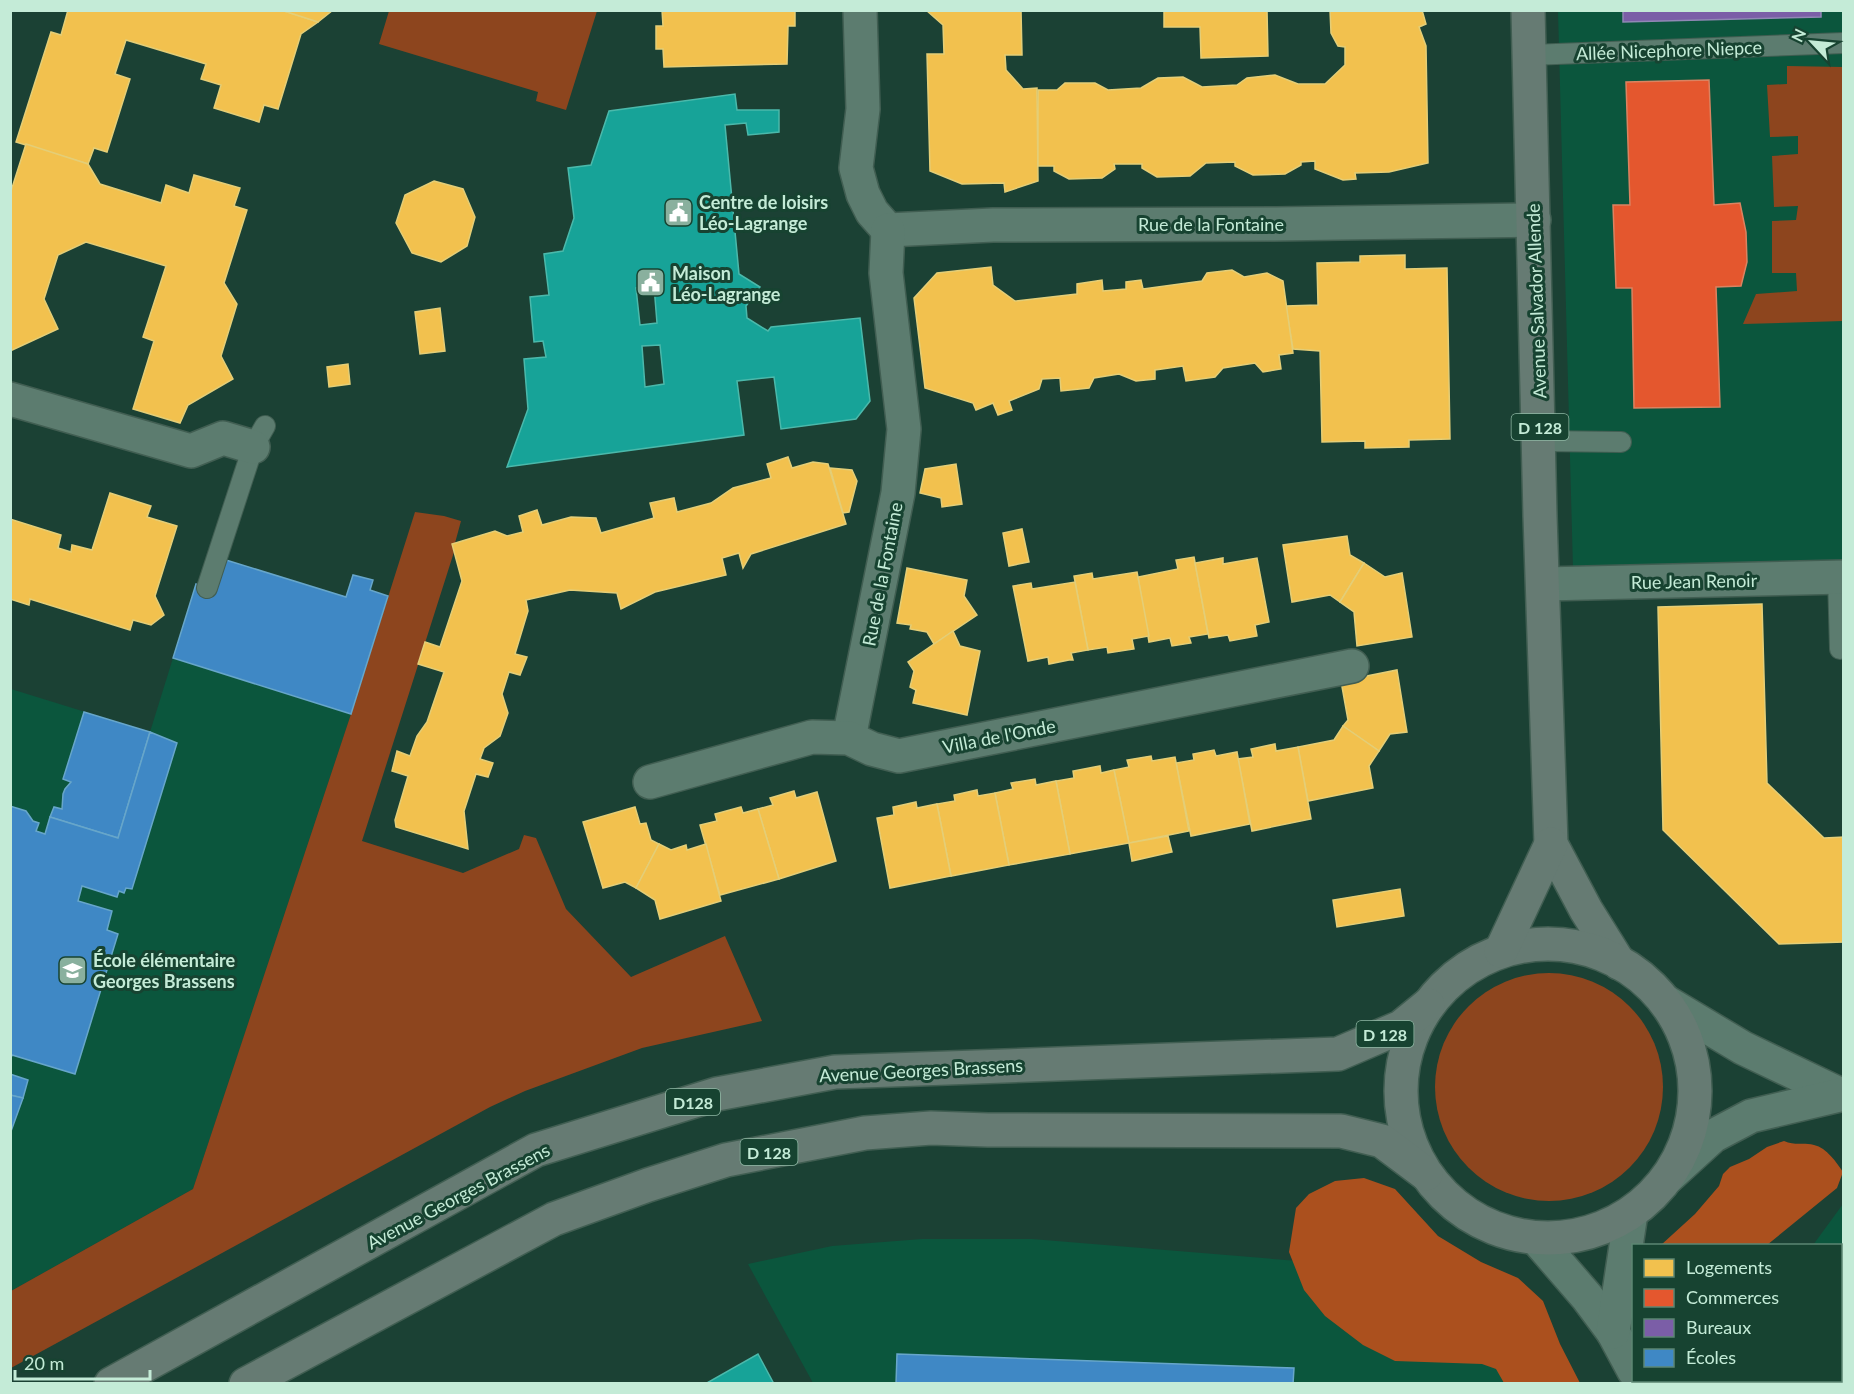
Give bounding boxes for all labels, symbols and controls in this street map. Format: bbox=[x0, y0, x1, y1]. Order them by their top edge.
north arrow bbox=[1782, 12, 1842, 72]
text: N bbox=[1787, 26, 1809, 45]
street label: Allée Nicephore Niepce bbox=[1576, 36, 1762, 64]
place label: Centre de loisirs Léo-Lagrange bbox=[699, 191, 828, 234]
public building icon: Centre de loisirs Léo-Lagrange bbox=[662, 196, 694, 228]
street label: Avenue Salvador Allende bbox=[1522, 203, 1550, 399]
street label: Rue de la Fontaine bbox=[1138, 213, 1284, 235]
place label: Maison Léo-Lagrange bbox=[672, 262, 781, 305]
public building icon: Maison Léo-Lagrange bbox=[635, 267, 667, 299]
road number: D 128 bbox=[1512, 414, 1568, 440]
street label: Rue de la Fontaine bbox=[857, 500, 907, 648]
street label: Rue Jean Renoir bbox=[1631, 569, 1758, 593]
street label: Villa de l'Onde bbox=[941, 714, 1057, 758]
place label: École élémentaire Georges Brassens bbox=[93, 949, 236, 992]
school or university icon: École élémentaire Georges Brassens bbox=[56, 954, 88, 986]
road number: D 128 bbox=[1356, 1021, 1414, 1047]
street label: Avenue Georges Brassens bbox=[818, 1054, 1024, 1086]
road number: D128 bbox=[666, 1089, 720, 1115]
street label: Avenue Georges Brassens bbox=[363, 1138, 553, 1254]
road number: D 128 bbox=[740, 1139, 798, 1165]
legend bbox=[1632, 1244, 1842, 1382]
text: Logements bbox=[1686, 1256, 1772, 1278]
text: Commerces bbox=[1686, 1286, 1779, 1308]
text: Bureaux bbox=[1686, 1316, 1751, 1338]
scale bar bbox=[15, 1343, 150, 1381]
text: Écoles bbox=[1686, 1346, 1736, 1368]
text: 20 m bbox=[24, 1352, 64, 1374]

